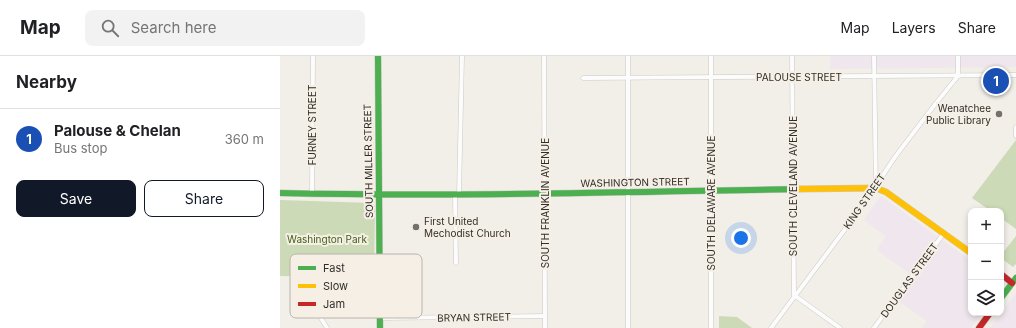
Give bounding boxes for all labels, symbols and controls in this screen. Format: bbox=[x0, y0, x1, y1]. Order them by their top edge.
search box bbox=[85, 10, 365, 46]
text: Map bbox=[20, 16, 61, 39]
icon: search bbox=[99, 17, 121, 39]
text: Search here bbox=[131, 18, 216, 37]
text: Map bbox=[841, 19, 870, 36]
text: Layers bbox=[892, 19, 936, 36]
text: Share bbox=[958, 19, 996, 36]
pin: 1 bbox=[983, 66, 1009, 96]
street label: PALOUSE STREET bbox=[756, 71, 842, 83]
text: Nearby bbox=[16, 72, 77, 92]
street label: FURNEY STREET bbox=[306, 85, 318, 165]
place label: Wenatchee Public Library bbox=[926, 102, 991, 126]
street label: SOUTH MILLER STREET bbox=[361, 104, 375, 218]
marker: Wenatchee Public Library bbox=[994, 109, 1004, 119]
street label: SOUTH CLEVELAND AVENUE bbox=[787, 116, 799, 256]
text: Palouse & Chelan bbox=[54, 121, 181, 140]
text: 1 bbox=[26, 131, 32, 147]
text: 360 m bbox=[225, 131, 264, 147]
street label: SOUTH DELAWARE AVENUE bbox=[705, 136, 717, 270]
street label: SOUTH FRANKLIN AVENUE bbox=[539, 138, 551, 268]
text: Bus stop bbox=[54, 140, 107, 156]
street label: KING STREET bbox=[840, 171, 888, 231]
street label: WASHINGTON STREET bbox=[580, 175, 690, 189]
button: Save bbox=[16, 180, 136, 217]
button: Share bbox=[144, 180, 264, 217]
map controls bbox=[968, 208, 1004, 316]
button: + bbox=[968, 208, 1004, 244]
place label: First United Mechodist Church bbox=[424, 215, 511, 239]
marker: First United Mechodist Church bbox=[411, 222, 421, 232]
your location bbox=[731, 228, 751, 248]
park label: Washington Park bbox=[287, 233, 367, 245]
street label: DOUGLAS STREET bbox=[878, 240, 940, 320]
button: − bbox=[968, 244, 1004, 280]
legend bbox=[290, 254, 422, 318]
text: Fast bbox=[323, 261, 345, 275]
text: Slow bbox=[323, 279, 348, 293]
button: layers bbox=[968, 280, 1004, 316]
text: Jam bbox=[323, 297, 345, 311]
street label: BRYAN STREET bbox=[437, 310, 511, 324]

